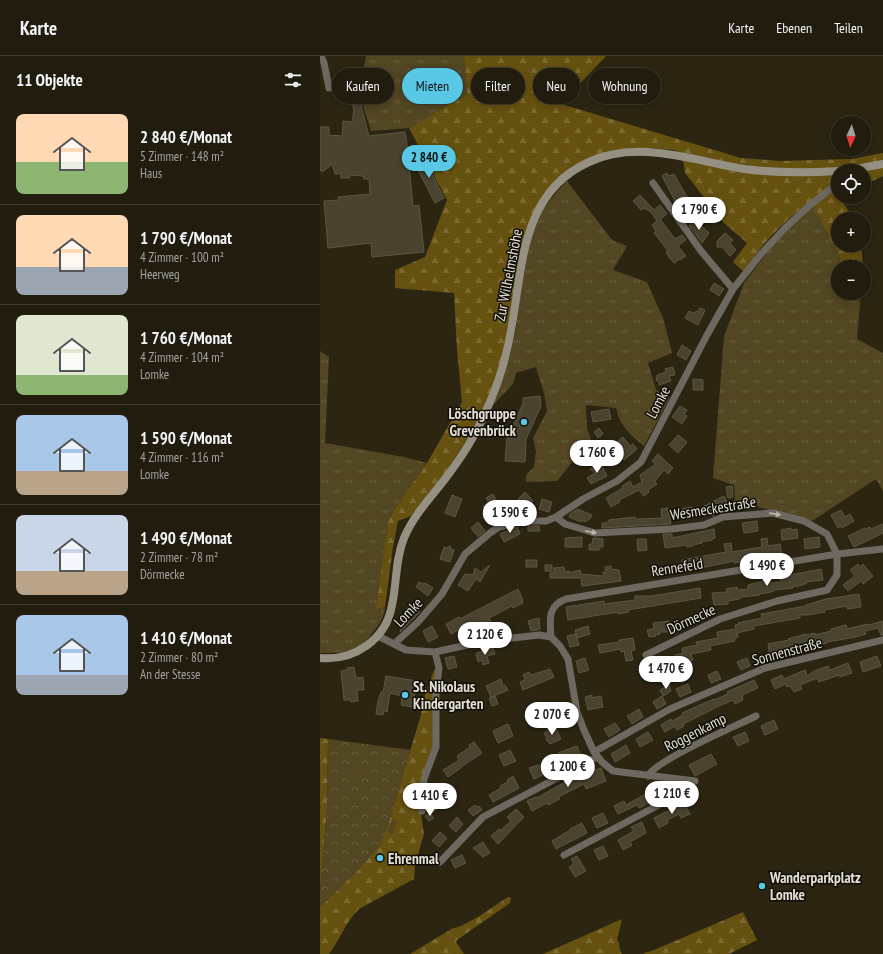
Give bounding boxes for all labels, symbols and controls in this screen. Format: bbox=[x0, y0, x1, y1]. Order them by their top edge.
text: Karte bbox=[20, 16, 57, 40]
text: Karte bbox=[728, 19, 754, 37]
text: Ebenen bbox=[776, 19, 812, 37]
text: Teilen bbox=[834, 19, 863, 37]
chip: Kaufen bbox=[332, 68, 394, 104]
chip: Mieten bbox=[402, 68, 463, 104]
chip: Filter bbox=[471, 68, 525, 104]
chip: Neu bbox=[533, 68, 580, 104]
chip: Wohnung bbox=[588, 68, 661, 104]
text: 11 Objekte bbox=[16, 69, 83, 91]
icon: filters bbox=[282, 69, 304, 91]
north arrow bbox=[831, 116, 871, 156]
map controls bbox=[831, 116, 871, 300]
text: 2 840 €/Monat bbox=[140, 126, 232, 148]
icon: home bbox=[48, 130, 96, 178]
pin: 2 840 € bbox=[392, 145, 466, 179]
text: 5 Zimmer · 148 m² bbox=[140, 148, 224, 165]
text: 2 840 € bbox=[411, 149, 447, 166]
button: locate bbox=[831, 164, 871, 204]
text: Haus bbox=[140, 165, 162, 182]
pin: 1 790 € bbox=[662, 197, 736, 231]
text: 1 790 € bbox=[681, 201, 717, 218]
button: + bbox=[831, 212, 871, 252]
text: 1 790 €/Monat bbox=[140, 227, 232, 249]
street label: Zur Wilhelmshöhe bbox=[490, 227, 526, 323]
icon: home bbox=[48, 231, 96, 279]
text: 4 Zimmer · 100 m² bbox=[140, 249, 224, 266]
button: − bbox=[831, 260, 871, 300]
text: Heerweg bbox=[140, 266, 180, 283]
text: 1 760 €/Monat bbox=[140, 327, 232, 349]
icon: home bbox=[48, 331, 96, 379]
text: 4 Zimmer · 104 m² bbox=[140, 349, 224, 366]
text: Lomke bbox=[140, 366, 169, 383]
street label: Lomke bbox=[642, 383, 674, 421]
place label: Löschgruppe Grevenbrück bbox=[449, 404, 517, 440]
marker: Löschgruppe Grevenbrück bbox=[519, 417, 529, 427]
text: 1 590 €/Monat bbox=[140, 427, 232, 449]
icon: home bbox=[48, 431, 96, 479]
pin: 1 760 € bbox=[560, 440, 634, 474]
text: 1 760 € bbox=[579, 444, 615, 461]
text: 4 Zimmer · 116 m² bbox=[140, 449, 224, 466]
text: Lomke bbox=[140, 466, 169, 483]
street label: Wesmeckestraße bbox=[669, 492, 757, 524]
pin: 1 590 € bbox=[473, 500, 547, 534]
text: 1 590 € bbox=[492, 504, 528, 521]
one-way arrow bbox=[769, 511, 781, 517]
text: 1 490 €/Monat bbox=[140, 527, 232, 549]
one-way arrow bbox=[585, 529, 598, 535]
icon: home bbox=[48, 531, 96, 579]
text: 2 Zimmer · 78 m² bbox=[140, 549, 218, 566]
pin: 1 490 € bbox=[730, 553, 804, 587]
street label: Rennefeld bbox=[650, 554, 704, 580]
text: 1 490 € bbox=[749, 557, 785, 574]
text: Dörmecke bbox=[140, 566, 185, 583]
street label: Lomke bbox=[389, 593, 427, 631]
street label: Dörmecke bbox=[664, 600, 718, 638]
pin: 2 120 € bbox=[448, 622, 522, 656]
text: 2 120 € bbox=[467, 626, 503, 643]
text: 1 410 €/Monat bbox=[140, 627, 232, 649]
icon: home bbox=[48, 631, 96, 679]
street label: Sonnenstraße bbox=[750, 633, 824, 669]
text: 2 Zimmer · 80 m² bbox=[140, 649, 218, 666]
pin: 1 470 € bbox=[629, 656, 703, 690]
text: 1 470 € bbox=[648, 660, 684, 677]
text: An der Stesse bbox=[140, 666, 201, 683]
place label: St. Nikolaus Kindergarten bbox=[413, 677, 484, 713]
marker: St. Nikolaus Kindergarten bbox=[400, 690, 410, 700]
pin: 2 070 € bbox=[515, 702, 589, 736]
text: 2 070 € bbox=[534, 706, 570, 723]
street label: Roggenkamp bbox=[661, 708, 729, 756]
pin: 1 200 € bbox=[531, 754, 605, 788]
text: 1 200 € bbox=[550, 758, 586, 775]
pin: 1 210 € bbox=[635, 781, 709, 815]
pin: 1 410 € bbox=[393, 783, 467, 817]
text: 1 210 € bbox=[654, 785, 690, 802]
text: 1 410 € bbox=[412, 787, 448, 804]
place label: Ehrenmal bbox=[388, 849, 439, 868]
marker: Ehrenmal bbox=[375, 853, 385, 863]
place label: Wanderparkplatz Lomke bbox=[769, 868, 861, 904]
marker: Wanderparkplatz Lomke bbox=[757, 881, 767, 891]

